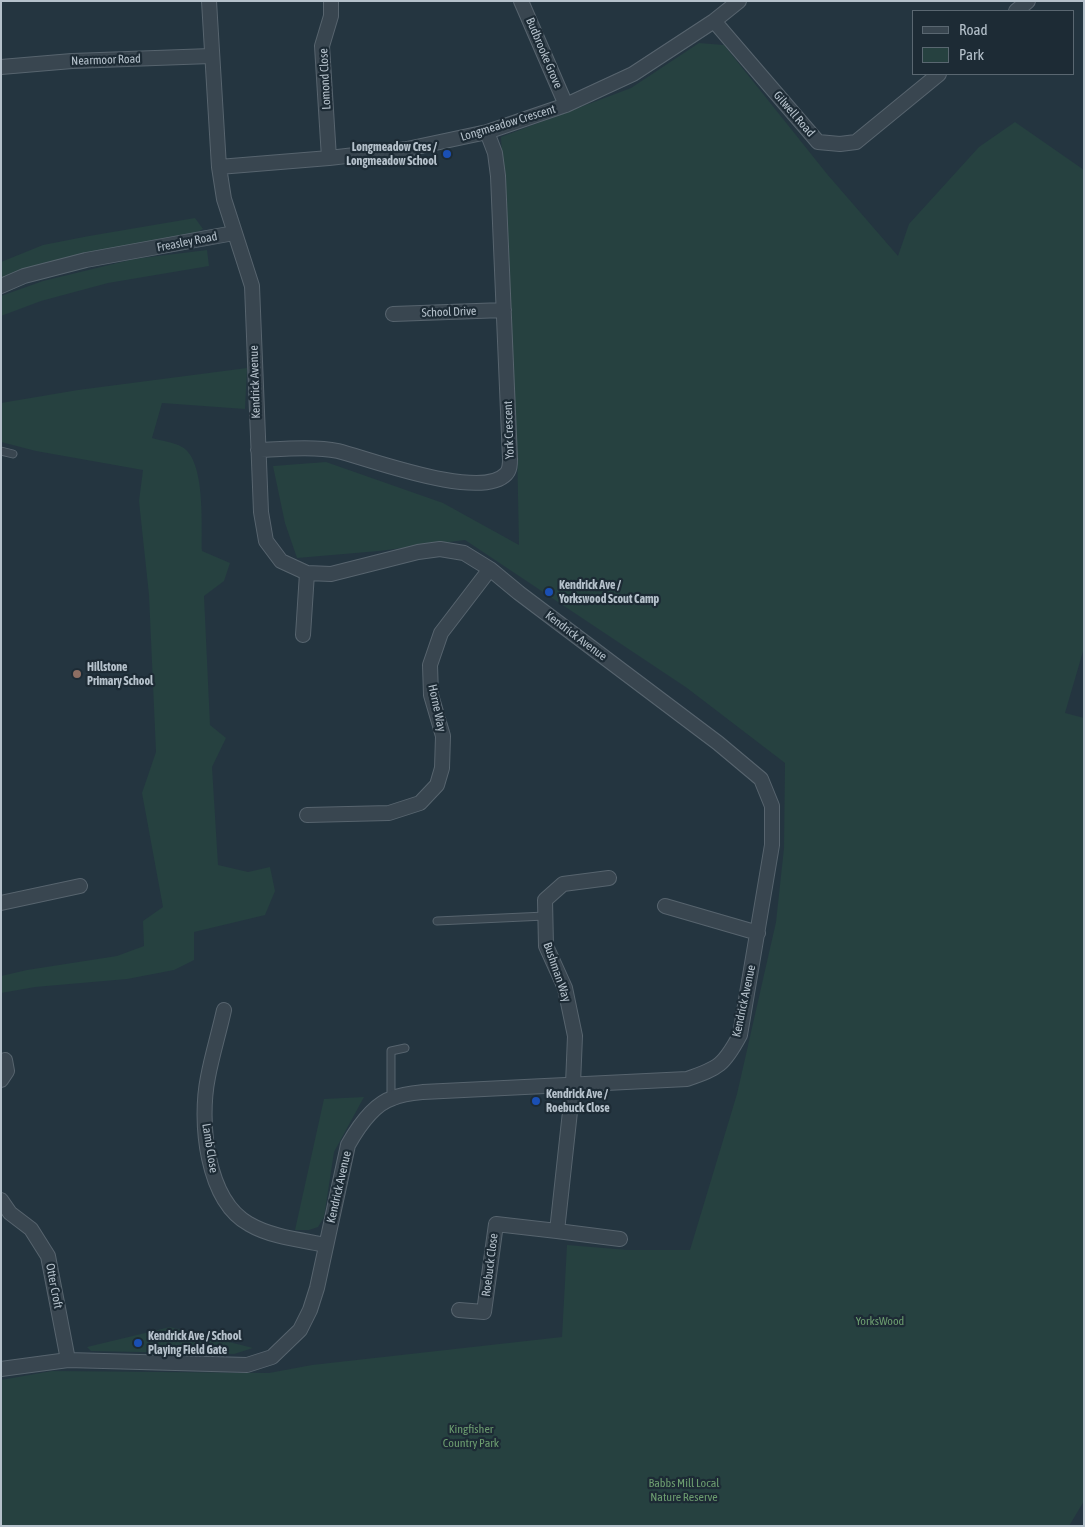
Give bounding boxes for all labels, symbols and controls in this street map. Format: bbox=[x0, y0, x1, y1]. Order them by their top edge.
legend bbox=[912, 10, 1075, 75]
street label: Budbrooke Grove bbox=[523, 15, 565, 91]
text: Road bbox=[959, 21, 988, 38]
text: Park bbox=[959, 46, 984, 63]
street label: Lomond Close bbox=[316, 48, 334, 110]
street label: Nearmoor Road bbox=[71, 52, 141, 68]
street label: Gilwell Road bbox=[770, 88, 818, 140]
street label: Longmeadow Crescent bbox=[459, 102, 557, 144]
place label: Longmeadow Cres / Longmeadow School bbox=[346, 140, 437, 168]
marker: Longmeadow Cres / Longmeadow School bbox=[441, 148, 453, 160]
street label: Freasley Road bbox=[156, 229, 218, 255]
street label: School Drive bbox=[421, 304, 477, 320]
street label: Kendrick Avenue bbox=[247, 345, 263, 419]
street label: York Crescent bbox=[501, 401, 517, 459]
place label: Kendrick Ave / Yorkswood Scout Camp bbox=[559, 578, 659, 606]
marker: Kendrick Ave / Yorkswood Scout Camp bbox=[543, 586, 555, 598]
street label: Kendrick Avenue bbox=[542, 608, 610, 664]
place label: Hillstone Primary School bbox=[87, 660, 153, 688]
marker: Hillstone Primary School bbox=[71, 668, 83, 680]
street label: Horne Way bbox=[425, 683, 449, 733]
street label: Bushman Way bbox=[540, 940, 574, 1004]
street label: Kendrick Avenue bbox=[729, 964, 759, 1038]
place label: Kendrick Ave / Roebuck Close bbox=[546, 1087, 610, 1115]
marker: Kendrick Ave / Roebuck Close bbox=[530, 1095, 542, 1107]
street label: Lamb Close bbox=[199, 1122, 221, 1174]
street label: Kendrick Avenue bbox=[324, 1150, 354, 1224]
street label: Roebuck Close bbox=[479, 1233, 501, 1297]
street label: Otter Croft bbox=[43, 1262, 65, 1310]
park label: YorksWood bbox=[856, 1314, 904, 1328]
place label: Kendrick Ave / School Playing Field Gate bbox=[148, 1329, 242, 1357]
marker: Kendrick Ave / School Playing Field Gate bbox=[132, 1337, 144, 1349]
park label: Kingfisher Country Park bbox=[443, 1422, 499, 1450]
park label: Babbs Mill Local Nature Reserve bbox=[649, 1476, 719, 1504]

